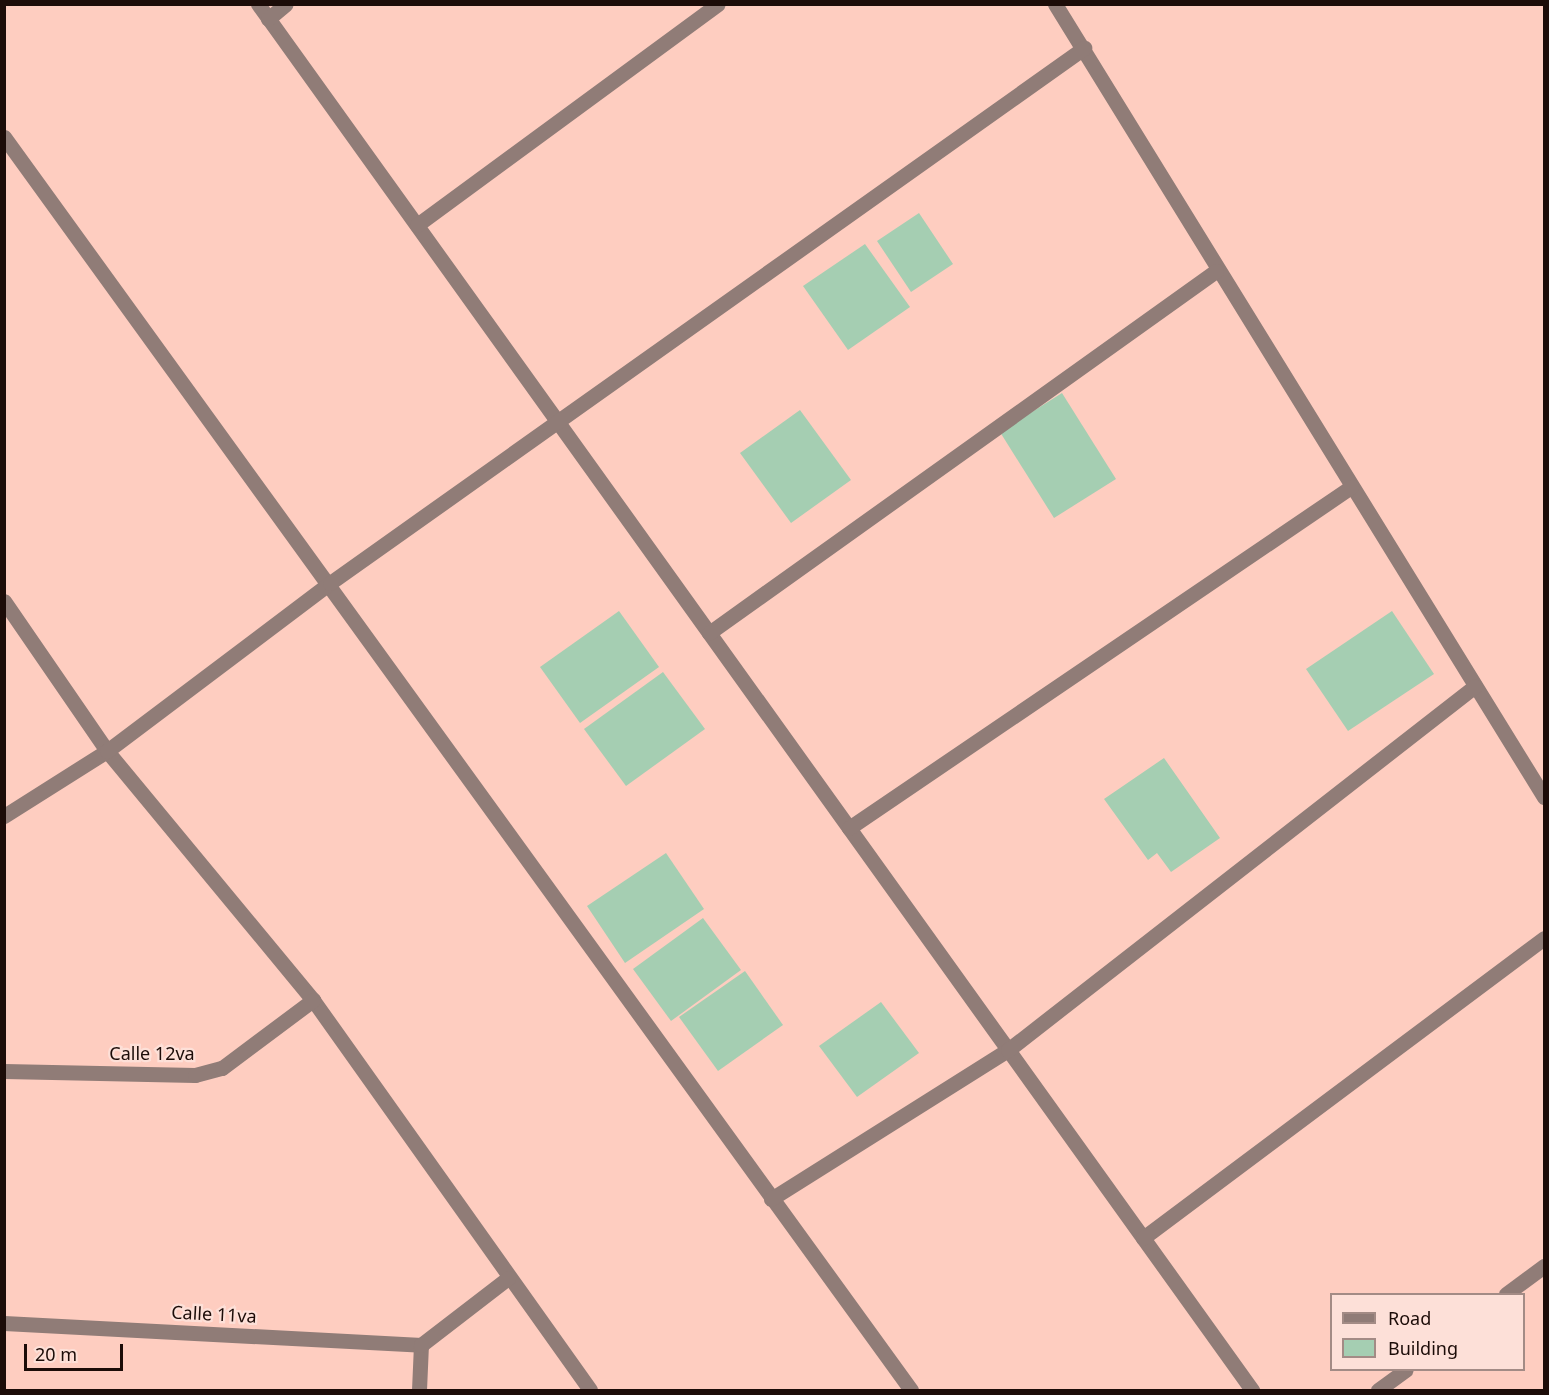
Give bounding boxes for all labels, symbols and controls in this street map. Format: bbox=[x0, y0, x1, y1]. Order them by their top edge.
street label: Calle 12va bbox=[109, 1042, 195, 1064]
legend bbox=[1330, 1293, 1525, 1371]
street label: Calle 11va bbox=[171, 1301, 257, 1327]
text: Road bbox=[1388, 1306, 1431, 1330]
scale bar bbox=[27, 1332, 126, 1370]
text: Building bbox=[1388, 1336, 1458, 1360]
text: 20 m bbox=[35, 1342, 77, 1366]

